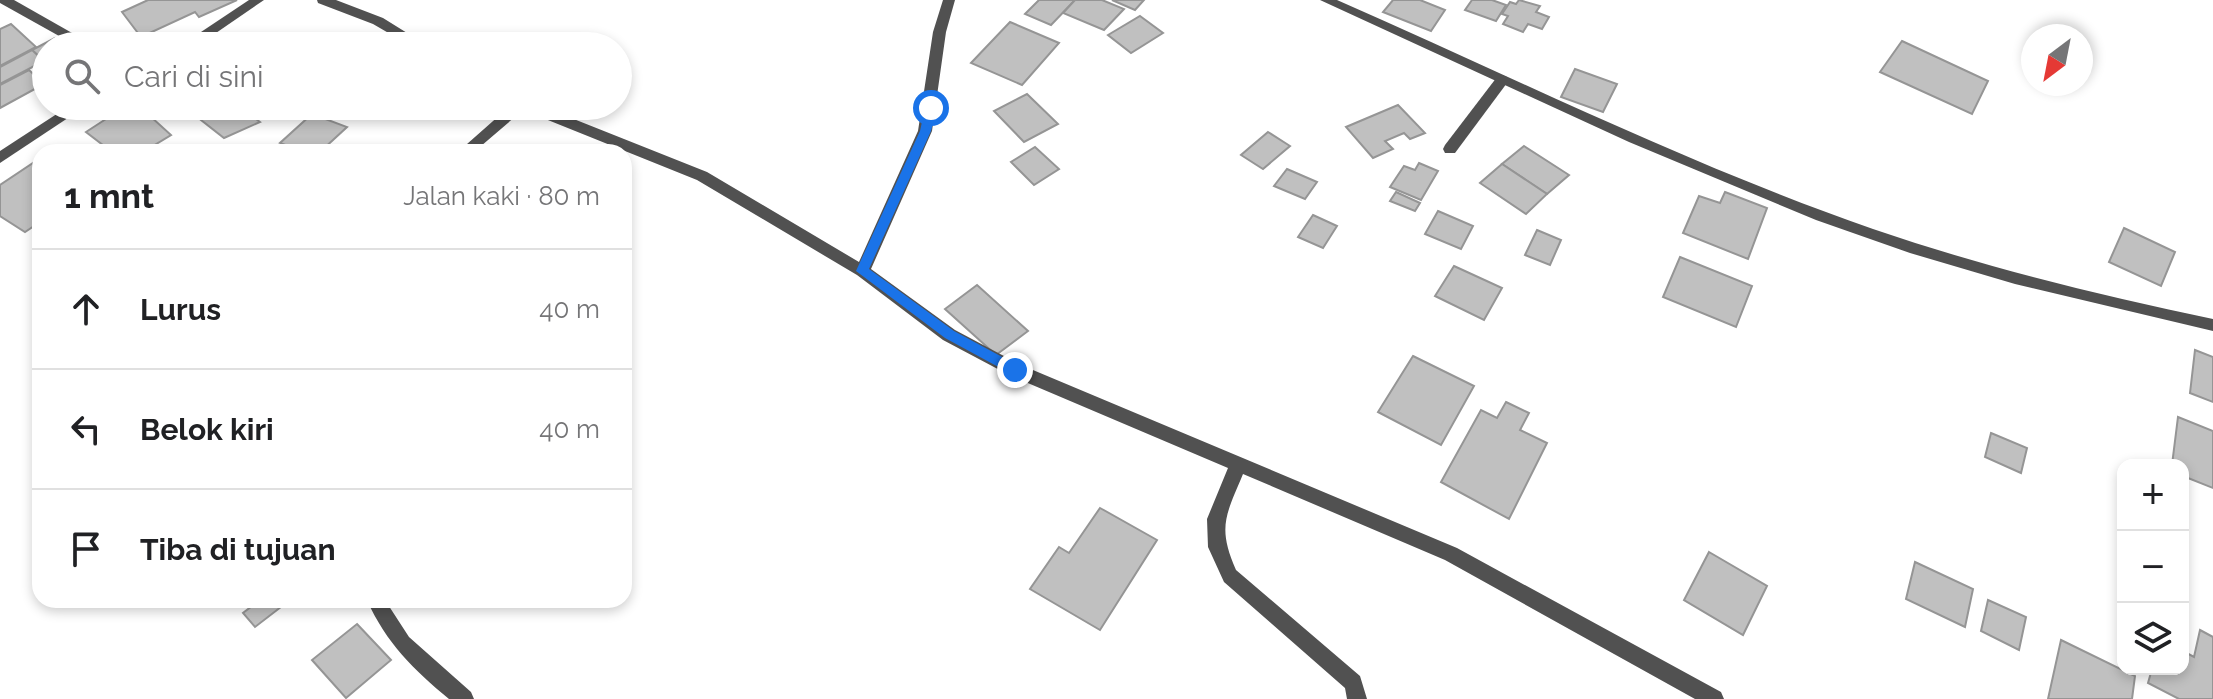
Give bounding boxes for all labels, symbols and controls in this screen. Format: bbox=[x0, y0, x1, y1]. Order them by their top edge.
north arrow bbox=[2021, 24, 2093, 96]
search box bbox=[32, 32, 632, 120]
icon: search bbox=[60, 54, 104, 98]
text: Cari di sini bbox=[124, 59, 264, 94]
route start bbox=[913, 90, 949, 126]
text: 1 mnt bbox=[64, 176, 154, 216]
text: Jalan kaki · 80 m bbox=[403, 181, 600, 211]
icon: ahead bbox=[64, 287, 108, 331]
text: Lurus bbox=[140, 292, 221, 327]
text: 40 m bbox=[539, 294, 600, 324]
route end bbox=[997, 352, 1033, 388]
icon: left bbox=[64, 407, 108, 451]
text: Belok kiri bbox=[140, 412, 274, 447]
text: 40 m bbox=[539, 414, 600, 444]
map controls bbox=[2117, 459, 2189, 675]
button: + bbox=[2117, 459, 2189, 531]
icon: arrive bbox=[64, 527, 108, 571]
button: − bbox=[2117, 531, 2189, 603]
text: Tiba di tujuan bbox=[140, 532, 336, 567]
button: layers bbox=[2117, 603, 2189, 675]

